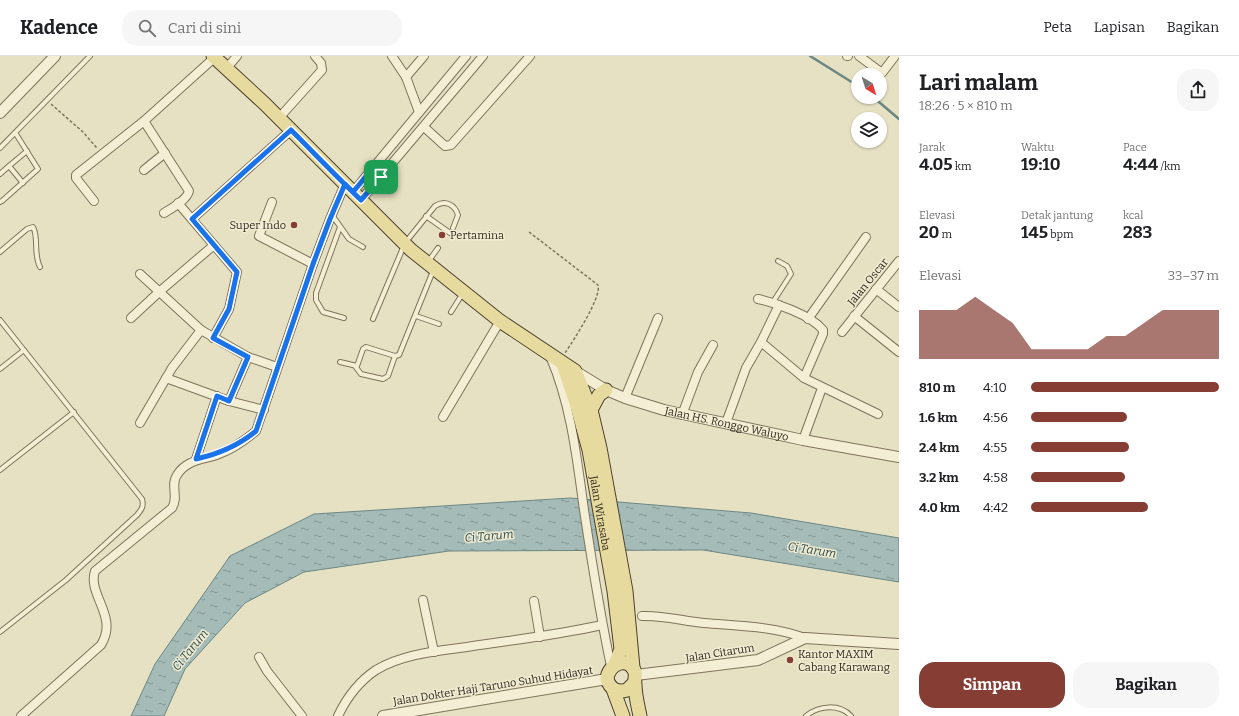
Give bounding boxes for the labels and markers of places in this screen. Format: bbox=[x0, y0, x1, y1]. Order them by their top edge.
pin bbox=[364, 160, 398, 194]
place label: Super Indo bbox=[229, 219, 286, 232]
marker: Super Indo bbox=[289, 220, 299, 230]
place label: Pertamina bbox=[450, 229, 504, 242]
marker: Pertamina bbox=[437, 230, 447, 240]
place label: Kantor MAXIM Cabang Karawang bbox=[798, 648, 890, 674]
marker: Kantor MAXIM Cabang Karawang bbox=[785, 655, 795, 665]

